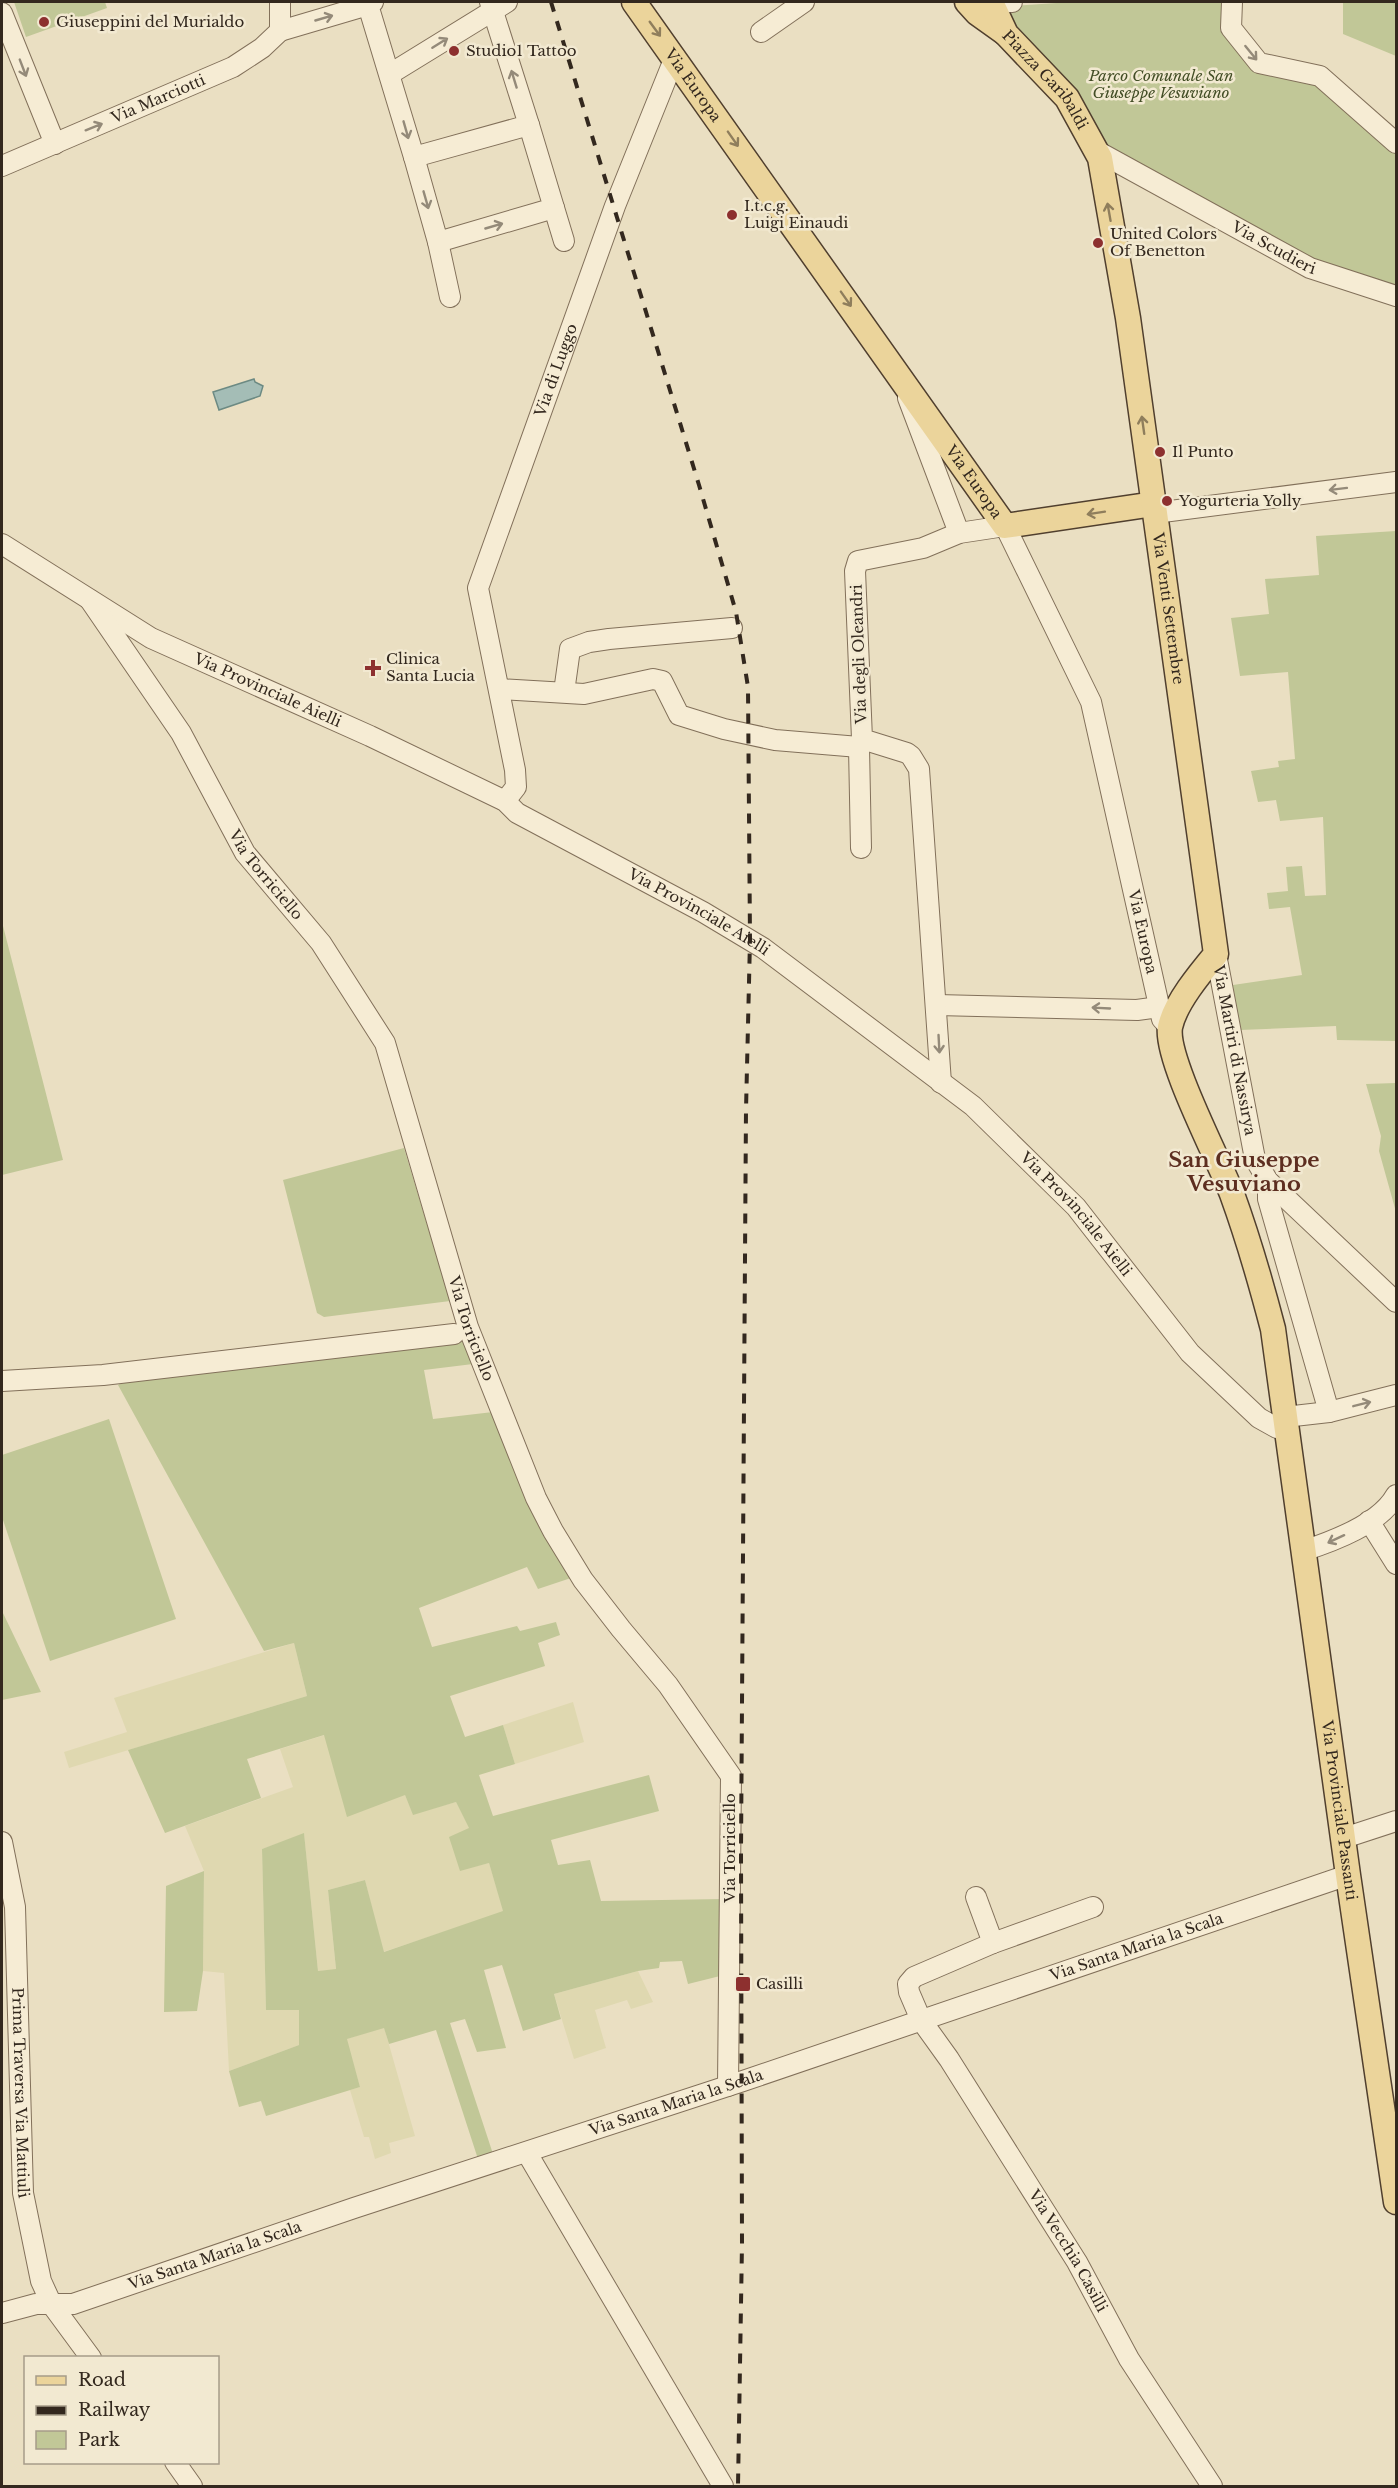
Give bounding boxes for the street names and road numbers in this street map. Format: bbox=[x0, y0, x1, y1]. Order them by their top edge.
street label: Piazza Garibaldi bbox=[998, 26, 1092, 133]
street label: Via Europa bbox=[660, 44, 726, 126]
street label: Via Marciotti bbox=[107, 70, 208, 127]
street label: Via Scudieri bbox=[1228, 216, 1318, 278]
street label: Via di Luggo bbox=[530, 321, 581, 420]
street label: Via Europa bbox=[941, 440, 1007, 523]
street label: Via Venti Settembre bbox=[1149, 530, 1189, 686]
street label: Via degli Oleandri bbox=[847, 584, 870, 725]
street label: Via Provinciale Aielli bbox=[190, 648, 345, 731]
street label: Via Torriciello bbox=[225, 825, 307, 924]
street label: Via Provinciale Aielli bbox=[624, 864, 774, 959]
street label: Via Europa bbox=[1124, 887, 1162, 976]
street label: Via Martiri di Nassirya bbox=[1209, 962, 1260, 1138]
street label: Via Provinciale Aielli bbox=[1016, 1147, 1136, 1280]
street label: Via Torriciello bbox=[444, 1273, 499, 1384]
street label: Via Provinciale Passanti bbox=[1318, 1718, 1362, 1902]
street label: Via Torriciello bbox=[720, 1793, 739, 1904]
street label: Via Santa Maria la Scala bbox=[1046, 1908, 1226, 1985]
street label: Prima Traversa Via Mattiuli bbox=[8, 1987, 34, 2200]
street label: Via Santa Maria la Scala bbox=[586, 2065, 766, 2140]
street label: Via Vecchia Casilli bbox=[1024, 2185, 1112, 2315]
street label: Via Santa Maria la Scala bbox=[125, 2216, 304, 2294]

